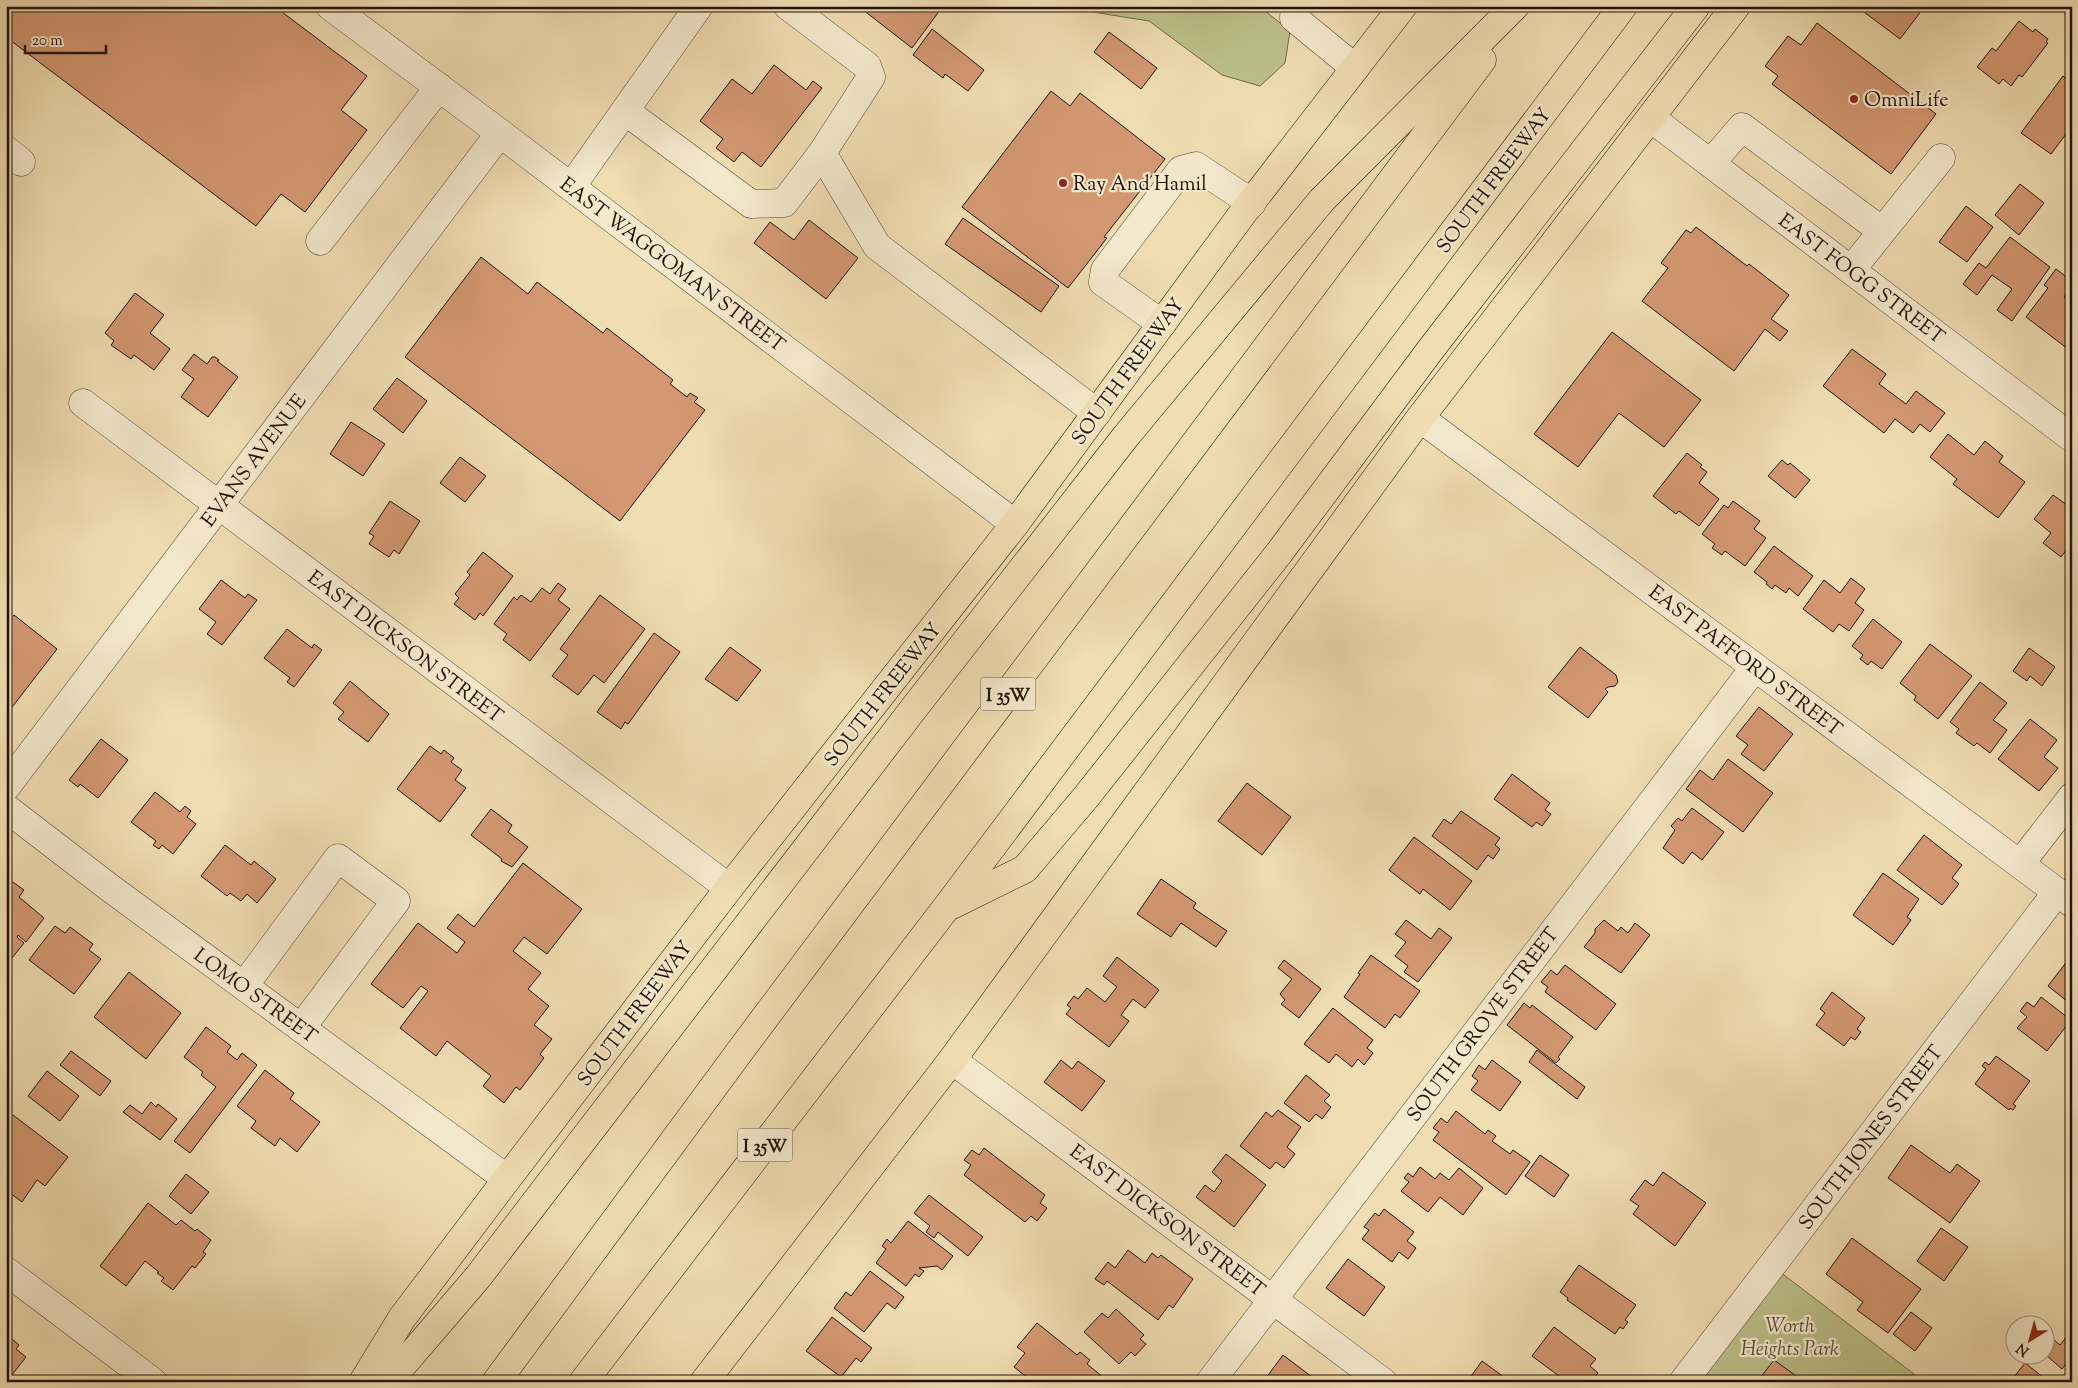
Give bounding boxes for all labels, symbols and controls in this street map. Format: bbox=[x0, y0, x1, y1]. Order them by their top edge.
scale bar bbox=[25, 22, 106, 54]
text: 20 m bbox=[32, 31, 63, 52]
place label: OmniLife bbox=[1864, 87, 1949, 116]
marker: OmniLife bbox=[1848, 93, 1860, 105]
street label: SOUTH FREEWAY bbox=[1430, 103, 1560, 260]
street label: EAST WAGGOMAN STREET bbox=[553, 171, 790, 361]
place label: Ray And Hamil bbox=[1073, 171, 1207, 200]
marker: Ray And Hamil bbox=[1057, 177, 1069, 189]
street label: EAST FOGG STREET bbox=[1771, 208, 1950, 352]
street label: SOUTH FREEWAY bbox=[1066, 293, 1192, 452]
street label: EVANS AVENUE bbox=[195, 389, 315, 534]
street label: EAST DICKSON STREET bbox=[301, 565, 508, 731]
street label: EAST PAFFORD STREET bbox=[1641, 579, 1848, 745]
street label: SOUTH FREEWAY bbox=[818, 617, 950, 774]
road number: I 35W bbox=[980, 678, 1036, 711]
street label: SOUTH GROVE STREET bbox=[1401, 922, 1567, 1129]
street label: SOUTH FREEWAY bbox=[571, 936, 701, 1093]
street label: LOMO STREET bbox=[187, 942, 322, 1052]
street label: SOUTH JONES STREET bbox=[1793, 1040, 1951, 1237]
road number: I 35W bbox=[738, 1128, 792, 1162]
street label: EAST DICKSON STREET bbox=[1063, 1139, 1270, 1305]
park label: Worth Heights Park bbox=[1741, 1313, 1839, 1365]
north arrow bbox=[2006, 1316, 2056, 1366]
text: N bbox=[2013, 1337, 2034, 1360]

